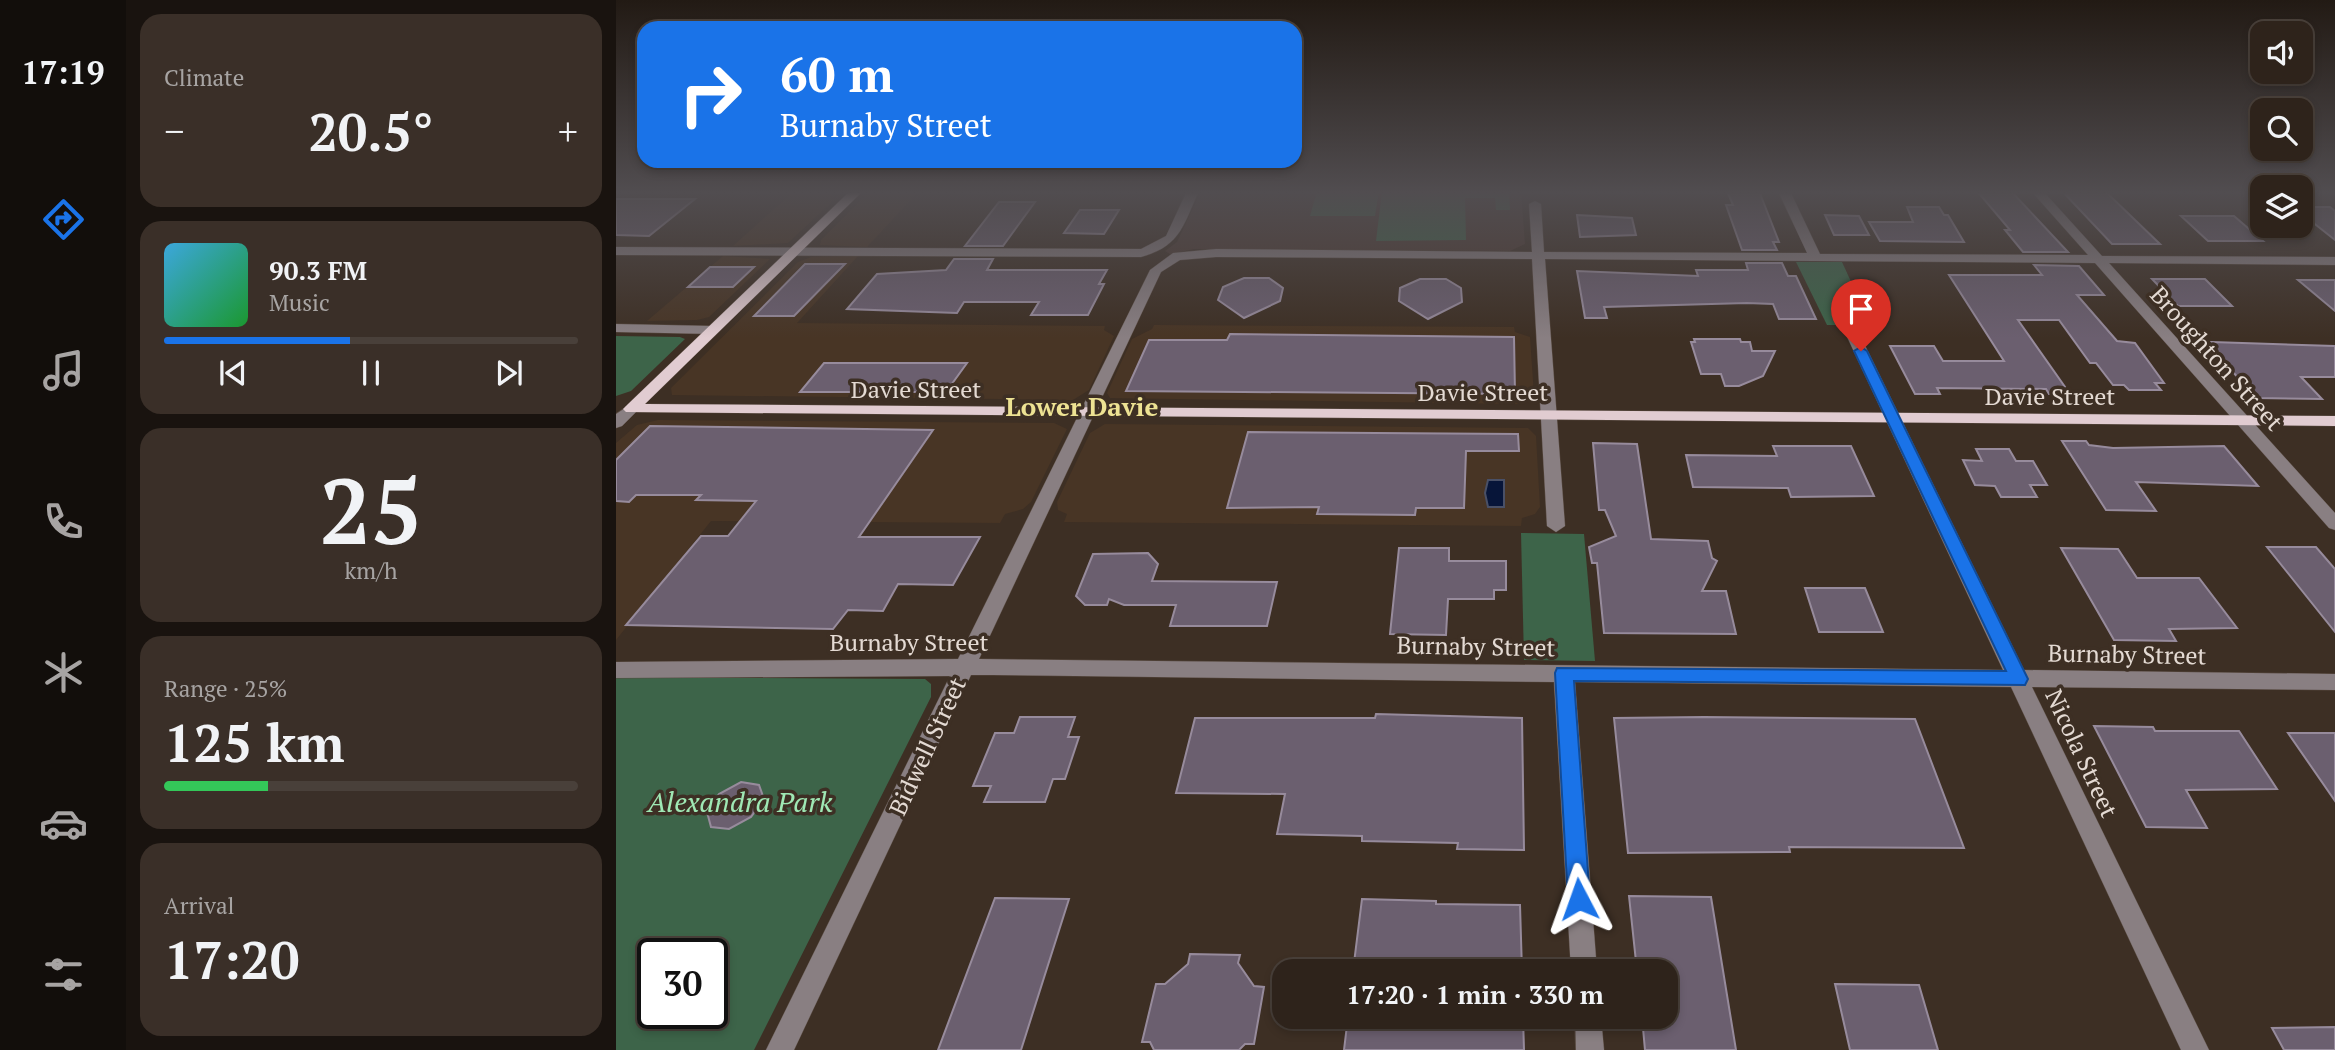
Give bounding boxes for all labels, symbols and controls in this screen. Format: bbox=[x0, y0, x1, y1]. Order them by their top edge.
map controls bbox=[2250, 21, 2313, 238]
button: sound bbox=[2250, 21, 2313, 84]
text: 60 m bbox=[780, 41, 894, 106]
icon: right bbox=[665, 49, 756, 140]
text: 17:19 bbox=[21, 51, 105, 93]
text: Climate bbox=[164, 62, 244, 93]
text: 20.5° bbox=[308, 97, 434, 166]
button: search bbox=[2250, 98, 2313, 161]
text: Burnaby Street bbox=[780, 104, 992, 146]
text: − bbox=[164, 106, 184, 156]
text: + bbox=[558, 106, 578, 156]
button: layers bbox=[2250, 175, 2313, 238]
icon: directions bbox=[39, 195, 88, 244]
text: 90.3 FM bbox=[269, 253, 367, 287]
pin bbox=[1831, 279, 1891, 351]
street label: Broughton Street bbox=[2144, 279, 2291, 437]
text: Music bbox=[269, 287, 330, 318]
icon: arrive bbox=[1842, 290, 1880, 328]
icon: music bbox=[39, 346, 88, 395]
icon: previous bbox=[214, 354, 252, 392]
icon: pause bbox=[352, 354, 390, 392]
icon: next bbox=[490, 354, 528, 392]
street label: Davie Street bbox=[851, 373, 981, 405]
street label: Davie Street bbox=[1418, 376, 1548, 408]
street label: Davie Street bbox=[1985, 380, 2115, 412]
district label: Lower Davie bbox=[1006, 389, 1158, 423]
text: 25 bbox=[320, 449, 422, 570]
icon: phone bbox=[39, 497, 88, 546]
text: km/h bbox=[344, 555, 398, 586]
street label: Burnaby Street bbox=[830, 626, 988, 658]
street label: Burnaby Street bbox=[1396, 629, 1556, 663]
street label: Burnaby Street bbox=[2047, 637, 2207, 671]
icon: climate bbox=[39, 648, 88, 697]
street label: Bidwell Street bbox=[881, 672, 973, 820]
text: Range · 25% bbox=[164, 673, 287, 704]
street label: Nicola Street bbox=[2038, 684, 2126, 822]
text: 125 km bbox=[164, 708, 345, 777]
park label: Alexandra Park bbox=[646, 783, 833, 820]
icon: car bbox=[39, 799, 88, 848]
position arrow bbox=[1542, 862, 1616, 936]
text: Arrival bbox=[164, 890, 235, 921]
text: 17:20 bbox=[164, 925, 299, 994]
speed limit sign: 30 bbox=[637, 938, 728, 1029]
icon: filters bbox=[39, 950, 88, 999]
text: 17:20 · 1 min · 330 m bbox=[1346, 977, 1604, 1011]

